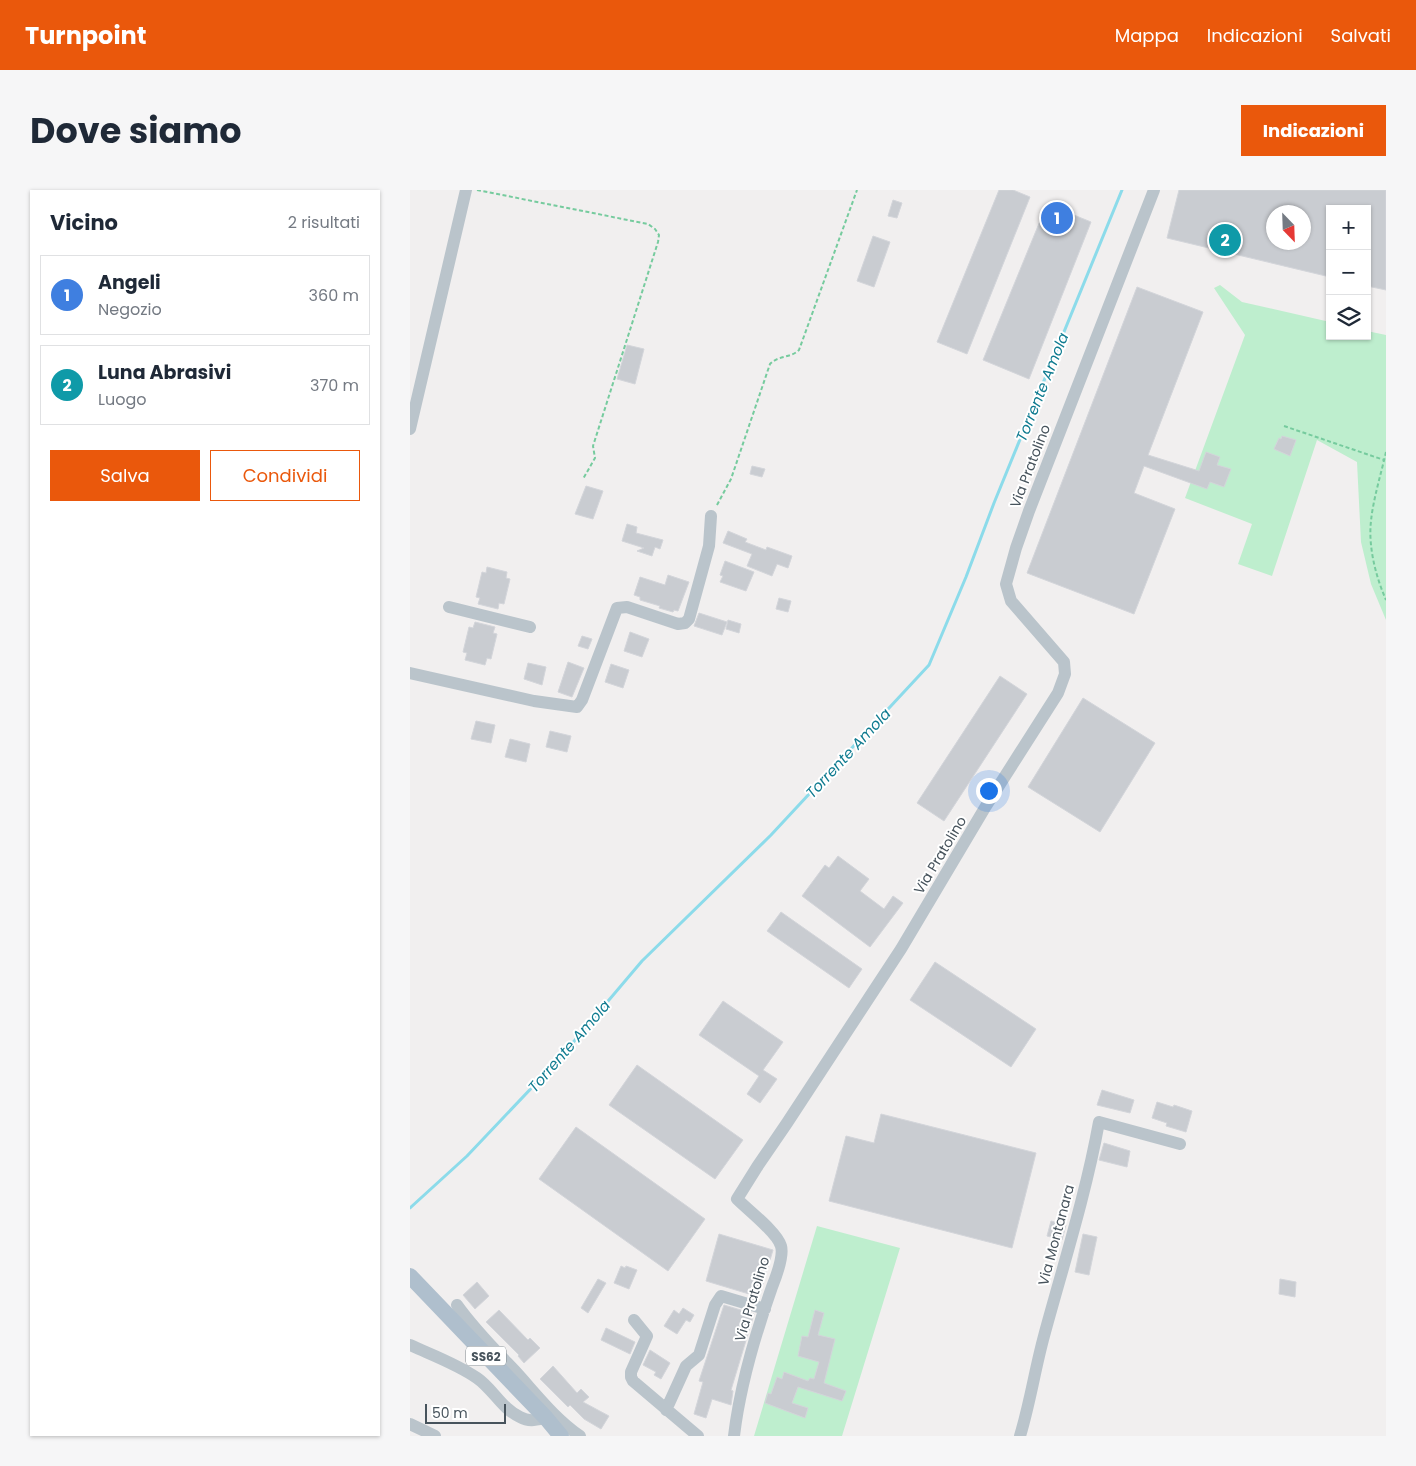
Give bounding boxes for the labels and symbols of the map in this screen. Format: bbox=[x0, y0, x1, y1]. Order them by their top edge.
pin: 1 bbox=[1041, 199, 1073, 237]
north arrow bbox=[1266, 205, 1311, 250]
pin: 2 bbox=[1209, 221, 1241, 259]
water label: Torrente Amola bbox=[1011, 329, 1073, 445]
street label: Via Pratolino bbox=[1005, 421, 1055, 511]
water label: Torrente Amola bbox=[801, 703, 895, 803]
your location bbox=[976, 778, 1002, 804]
street label: Via Pratolino bbox=[909, 812, 971, 898]
water label: Torrente Amola bbox=[523, 995, 615, 1097]
street label: Via Montanara bbox=[1033, 1182, 1079, 1288]
street label: Via Pratolino bbox=[730, 1254, 774, 1344]
road number: SS62 bbox=[466, 1346, 506, 1366]
scale bar bbox=[425, 1401, 506, 1424]

